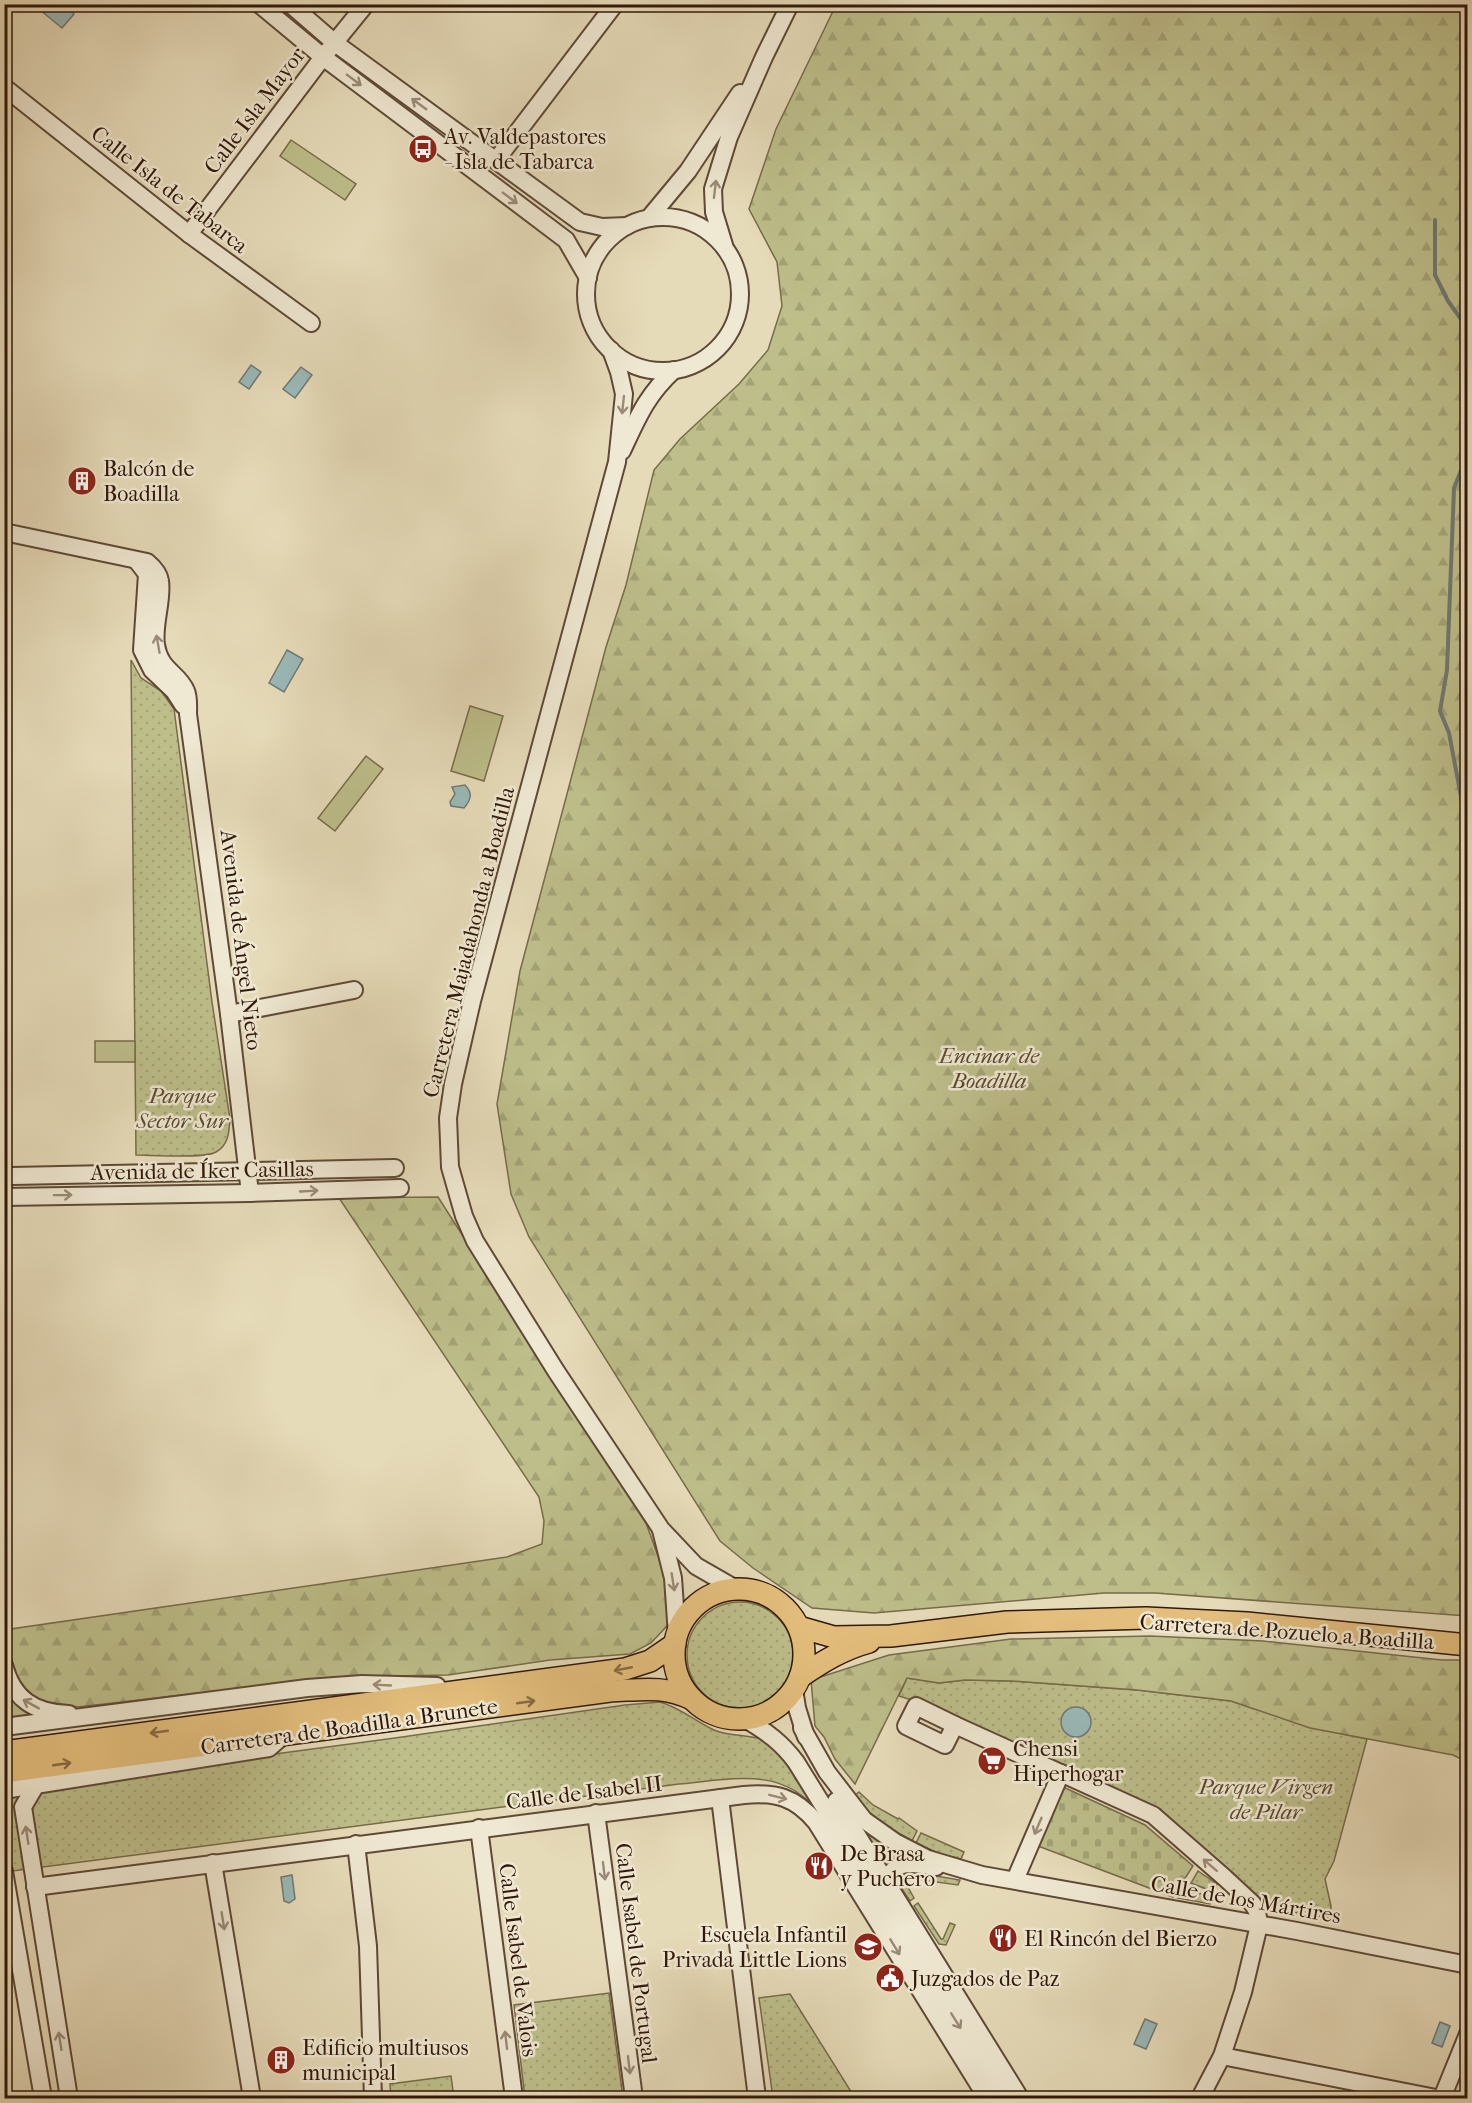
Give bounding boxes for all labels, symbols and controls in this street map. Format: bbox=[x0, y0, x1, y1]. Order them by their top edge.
street label: Calle Isla Mayor bbox=[199, 42, 311, 179]
one-way arrow bbox=[346, 74, 362, 87]
one-way arrow bbox=[412, 98, 428, 110]
street label: Calle Isla de Tabarca bbox=[86, 121, 254, 260]
place label: Av. Valdepastores - Isla de Tabarca bbox=[443, 124, 606, 175]
bus stop icon: Av. Valdepastores - Isla de Tabarca bbox=[407, 133, 439, 165]
one-way arrow bbox=[709, 180, 720, 199]
one-way arrow bbox=[502, 191, 518, 204]
one-way arrow bbox=[617, 395, 628, 415]
place label: Balcón de Boadilla bbox=[103, 456, 195, 507]
building icon: Balcón de Boadilla bbox=[66, 465, 98, 497]
one-way arrow bbox=[152, 635, 163, 655]
street label: Carretera Majadahonda a Boadilla bbox=[418, 783, 520, 1101]
street label: Avenida de Ángel Nieto bbox=[214, 827, 268, 1052]
park label: Encinar de Boadilla bbox=[937, 1043, 1040, 1094]
park label: Parque Sector Sur bbox=[135, 1083, 230, 1134]
street label: Avenida de Íker Casillas bbox=[89, 1155, 314, 1186]
one-way arrow bbox=[298, 1185, 318, 1196]
one-way arrow bbox=[52, 1189, 72, 1201]
one-way arrow bbox=[668, 1571, 679, 1591]
street label: Carretera de Pozuelo a Boadilla bbox=[1139, 1609, 1436, 1655]
one-way arrow bbox=[614, 1664, 633, 1675]
one-way arrow bbox=[373, 1679, 393, 1690]
street label: Carretera de Boadilla a Brunete bbox=[199, 1693, 499, 1761]
one-way arrow bbox=[516, 1696, 536, 1707]
one-way arrow bbox=[23, 1698, 40, 1710]
one-way arrow bbox=[150, 1726, 170, 1737]
place label: Chensi Hiperhogar bbox=[1013, 1736, 1124, 1787]
supermarket icon: Chensi Hiperhogar bbox=[976, 1745, 1008, 1777]
one-way arrow bbox=[52, 1759, 72, 1770]
street label: Calle de Isabel II bbox=[504, 1770, 664, 1815]
park label: Parque Virgen de Pilar bbox=[1198, 1774, 1333, 1825]
one-way arrow bbox=[768, 1791, 787, 1803]
one-way arrow bbox=[1032, 1817, 1043, 1835]
one-way arrow bbox=[22, 1825, 33, 1845]
street label: Calle Isabel de Portugal bbox=[610, 1841, 662, 2065]
place label: De Brasa y Puchero bbox=[840, 1841, 935, 1892]
restaurant icon: De Brasa y Puchero bbox=[803, 1850, 835, 1882]
one-way arrow bbox=[1203, 1858, 1218, 1872]
one-way arrow bbox=[599, 1861, 610, 1881]
street label: Calle Isabel de Valois bbox=[493, 1862, 543, 2058]
street label: Calle de los Mártires bbox=[1149, 1870, 1343, 1929]
one-way arrow bbox=[218, 1910, 229, 1930]
place label: Escuela Infantil Privada Little Lions bbox=[662, 1922, 847, 1973]
restaurant icon: El Rincón del Bierzo bbox=[987, 1922, 1019, 1954]
place label: El Rincón del Bierzo bbox=[1024, 1926, 1217, 1952]
school or university icon: Escuela Infantil Privada Little Lions bbox=[852, 1931, 884, 1963]
one-way arrow bbox=[889, 1938, 901, 1955]
public building icon: Juzgados de Paz bbox=[874, 1962, 906, 1994]
place label: Juzgados de Paz bbox=[909, 1966, 1060, 1992]
one-way arrow bbox=[951, 2012, 963, 2029]
one-way arrow bbox=[54, 2031, 65, 2051]
one-way arrow bbox=[501, 2031, 512, 2051]
place label: Edificio multiusos municipal bbox=[302, 2035, 469, 2086]
building icon: Edificio multiusos municipal bbox=[265, 2044, 297, 2076]
one-way arrow bbox=[624, 2054, 635, 2074]

